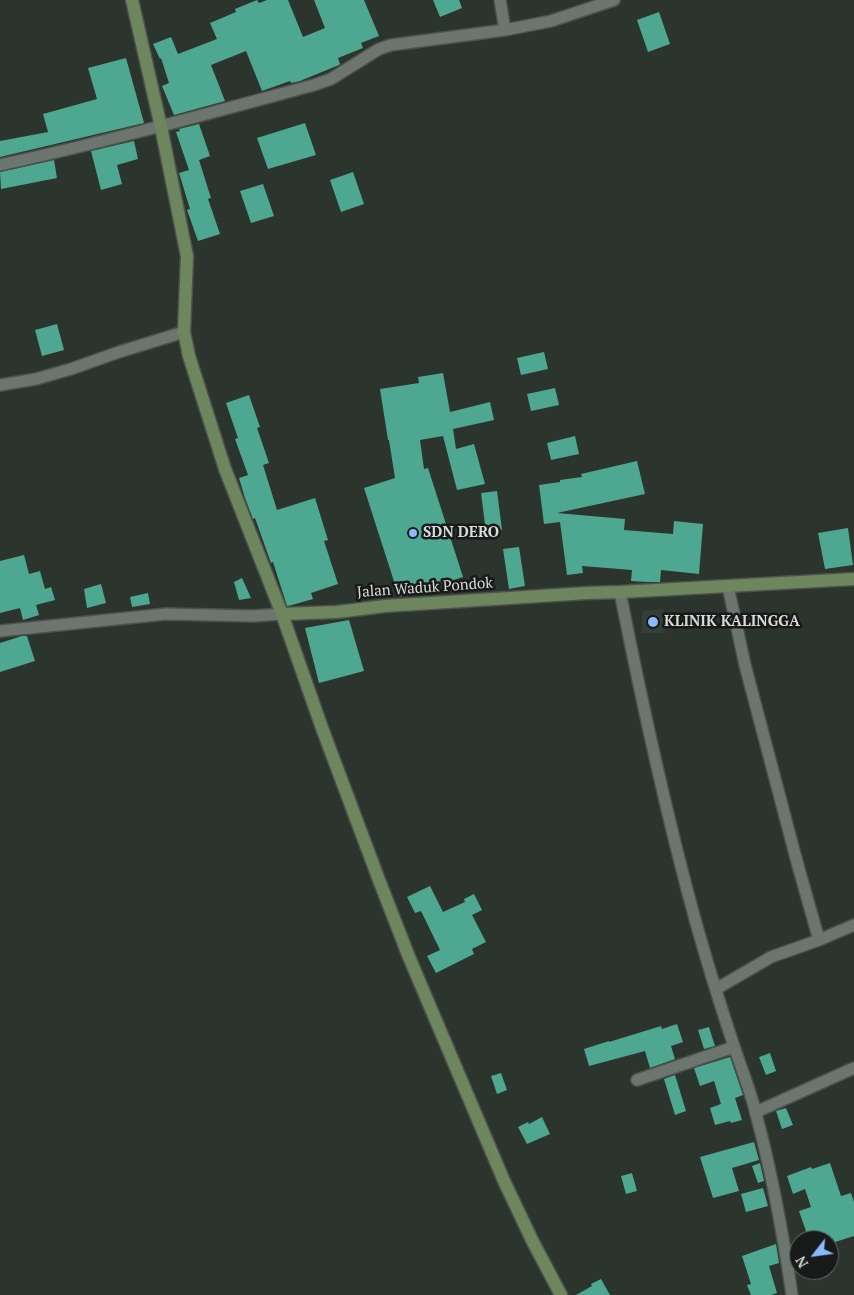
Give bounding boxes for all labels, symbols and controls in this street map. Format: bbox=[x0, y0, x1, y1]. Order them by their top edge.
place label: SDN DERO bbox=[423, 524, 499, 542]
marker: SDN DERO bbox=[407, 527, 419, 539]
street label: Jalan Waduk Pondok bbox=[356, 574, 494, 602]
place label: KLINIK KALINGGA bbox=[664, 613, 800, 631]
marker: KLINIK KALINGGA bbox=[646, 615, 660, 629]
north arrow bbox=[789, 1230, 839, 1280]
text: N bbox=[791, 1253, 812, 1272]

